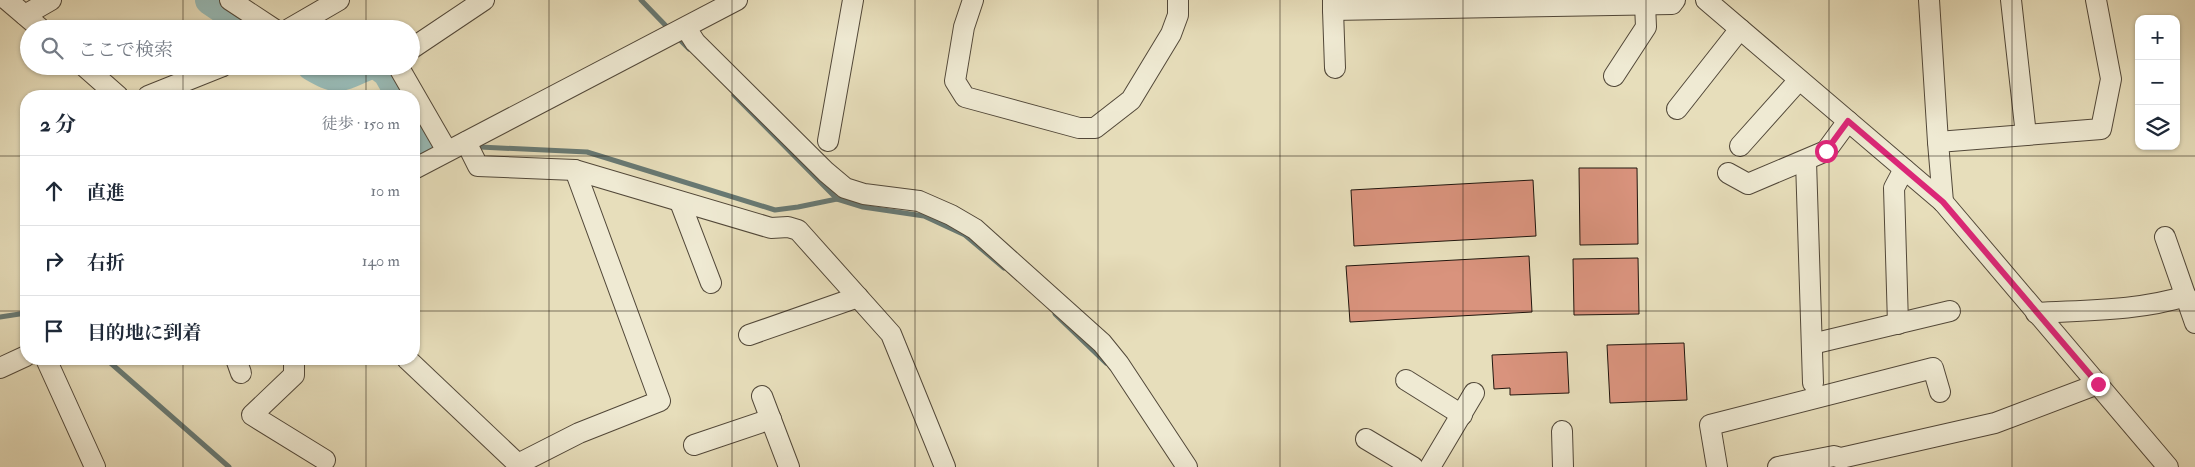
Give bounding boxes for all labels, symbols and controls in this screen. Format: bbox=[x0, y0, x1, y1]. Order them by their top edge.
map controls bbox=[2135, 15, 2180, 150]
button: + bbox=[2135, 15, 2180, 60]
search box bbox=[20, 20, 420, 75]
icon: search bbox=[38, 34, 66, 62]
text: ここで検索 bbox=[78, 38, 173, 62]
button: − bbox=[2135, 60, 2180, 105]
button: layers bbox=[2135, 105, 2180, 150]
text: 2 分 bbox=[40, 111, 76, 138]
text: 徒歩 · 150 m bbox=[322, 114, 400, 134]
route start bbox=[1815, 140, 1838, 163]
icon: ahead bbox=[40, 177, 68, 205]
text: 直進 bbox=[87, 181, 125, 205]
text: 10 m bbox=[370, 181, 400, 201]
icon: right bbox=[40, 247, 68, 275]
text: 右折 bbox=[87, 251, 125, 275]
text: 140 m bbox=[362, 251, 400, 271]
icon: arrive bbox=[40, 317, 68, 345]
text: 目的地に到着 bbox=[87, 321, 201, 345]
route end bbox=[2087, 373, 2110, 396]

